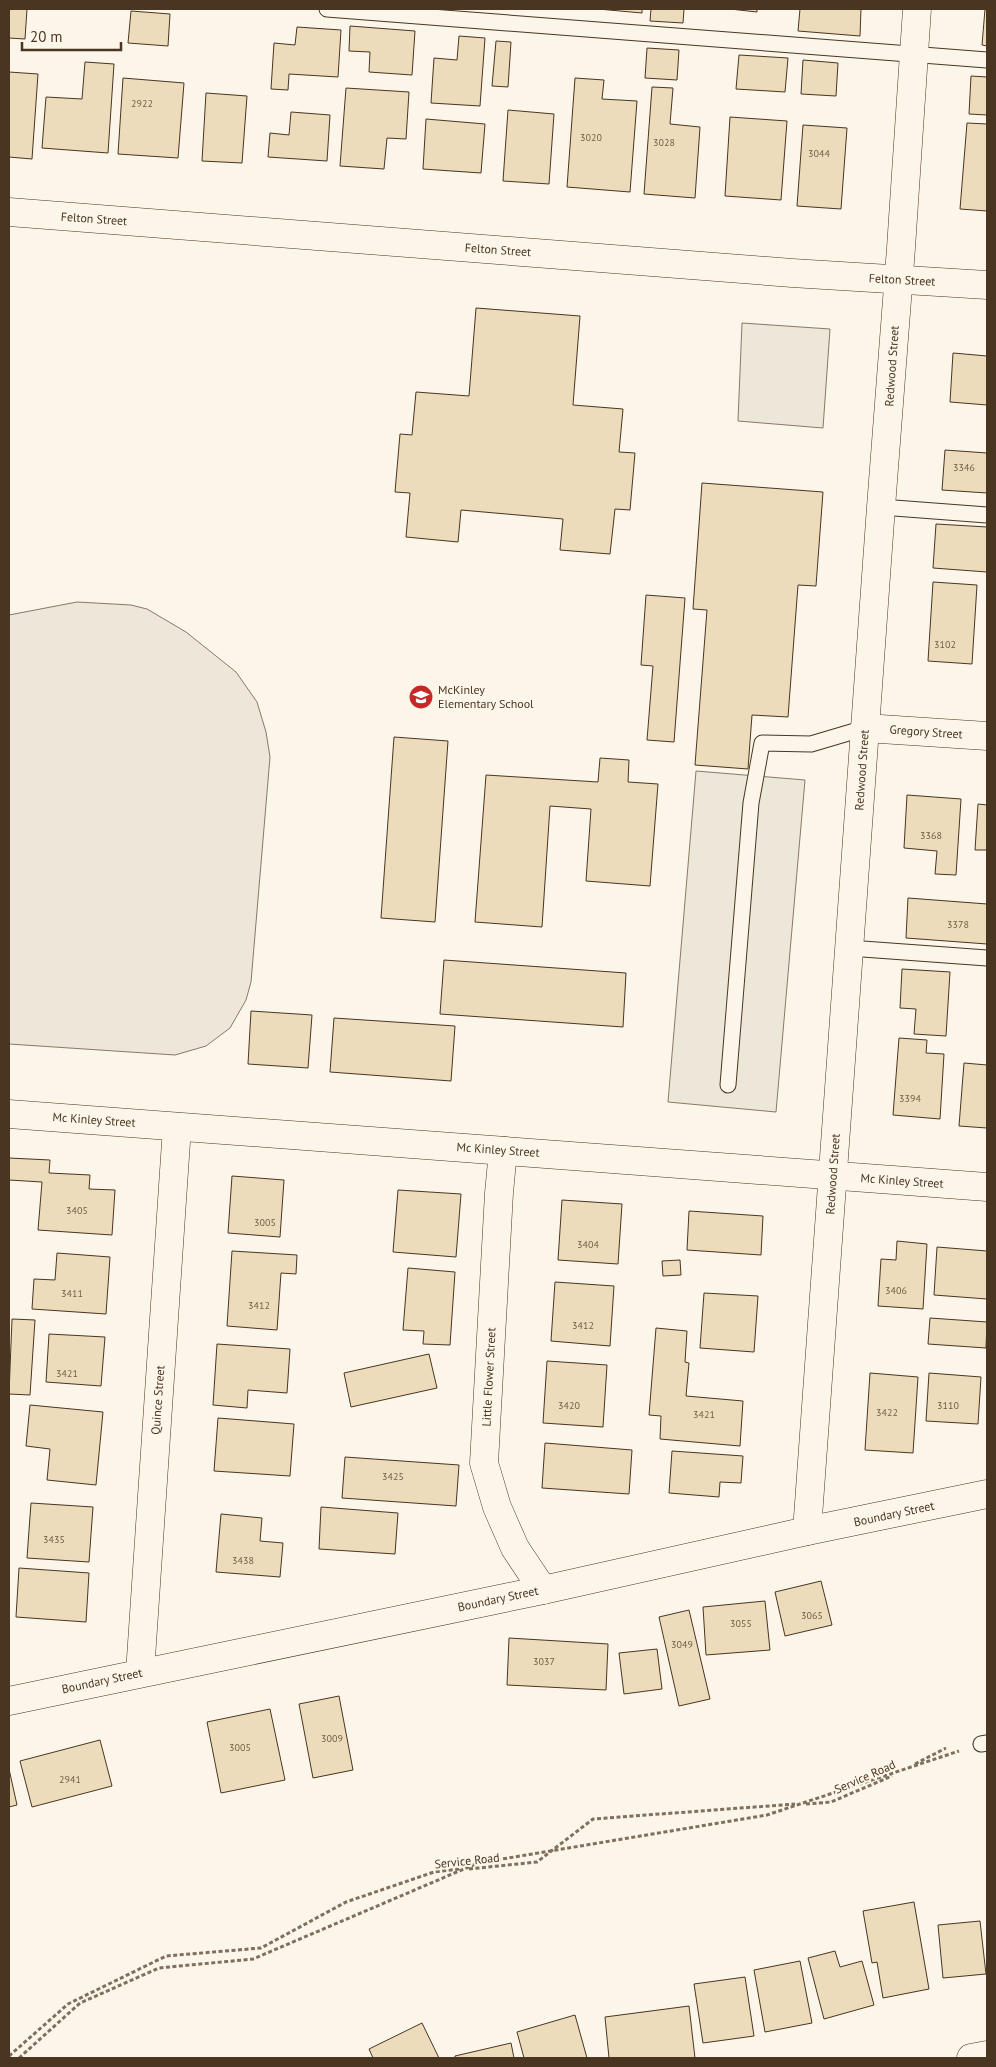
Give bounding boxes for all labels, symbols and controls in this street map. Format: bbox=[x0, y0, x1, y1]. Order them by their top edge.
scale bar bbox=[22, 20, 121, 52]
text: 20 m bbox=[30, 27, 63, 46]
house number: 2922 bbox=[131, 97, 153, 110]
house number: 3020 bbox=[580, 131, 602, 144]
house number: 3028 bbox=[653, 136, 675, 149]
house number: 3044 bbox=[808, 147, 830, 160]
street label: Felton Street bbox=[60, 209, 128, 228]
street label: Felton Street bbox=[464, 240, 532, 259]
street label: Felton Street bbox=[868, 270, 936, 289]
street label: Redwood Street bbox=[881, 325, 902, 407]
house number: 3346 bbox=[953, 461, 975, 474]
house number: 3102 bbox=[934, 638, 956, 651]
place label: McKinley Elementary School bbox=[438, 682, 534, 711]
school or university icon: McKinley Elementary School bbox=[408, 684, 434, 710]
street label: Gregory Street bbox=[889, 721, 963, 742]
street label: Redwood Street bbox=[851, 729, 872, 811]
house number: 3368 bbox=[920, 829, 942, 842]
house number: 3378 bbox=[947, 918, 969, 931]
house number: 3394 bbox=[899, 1092, 921, 1105]
street label: Mc Kinley Street bbox=[52, 1109, 136, 1130]
street label: Redwood Street bbox=[822, 1133, 843, 1215]
street label: Mc Kinley Street bbox=[456, 1139, 540, 1160]
street label: Mc Kinley Street bbox=[860, 1170, 944, 1191]
house number: 3405 bbox=[66, 1204, 88, 1217]
house number: 3005 bbox=[254, 1216, 276, 1229]
house number: 3404 bbox=[577, 1238, 599, 1251]
house number: 3406 bbox=[885, 1284, 907, 1297]
house number: 3411 bbox=[61, 1287, 83, 1300]
house number: 3412 bbox=[248, 1299, 270, 1312]
house number: 3412 bbox=[572, 1319, 594, 1332]
street label: Little Flower Street bbox=[478, 1327, 499, 1427]
street label: Quince Street bbox=[148, 1365, 167, 1435]
house number: 3421 bbox=[56, 1367, 78, 1380]
house number: 3420 bbox=[558, 1399, 580, 1412]
house number: 3110 bbox=[937, 1399, 959, 1412]
house number: 3422 bbox=[876, 1406, 898, 1419]
house number: 3421 bbox=[693, 1408, 715, 1421]
house number: 3425 bbox=[382, 1470, 404, 1483]
street label: Boundary Street bbox=[852, 1498, 936, 1529]
house number: 3435 bbox=[43, 1533, 65, 1546]
house number: 3438 bbox=[232, 1554, 254, 1567]
street label: Boundary Street bbox=[456, 1583, 540, 1614]
house number: 3065 bbox=[801, 1609, 823, 1622]
house number: 3055 bbox=[730, 1617, 752, 1630]
house number: 3049 bbox=[671, 1638, 693, 1651]
house number: 3037 bbox=[533, 1655, 555, 1668]
street label: Boundary Street bbox=[60, 1665, 144, 1696]
house number: 3009 bbox=[321, 1732, 343, 1745]
house number: 3005 bbox=[229, 1741, 251, 1754]
street label: Service Road bbox=[832, 1756, 898, 1797]
house number: 2941 bbox=[59, 1773, 81, 1786]
street label: Service Road bbox=[434, 1850, 500, 1871]

